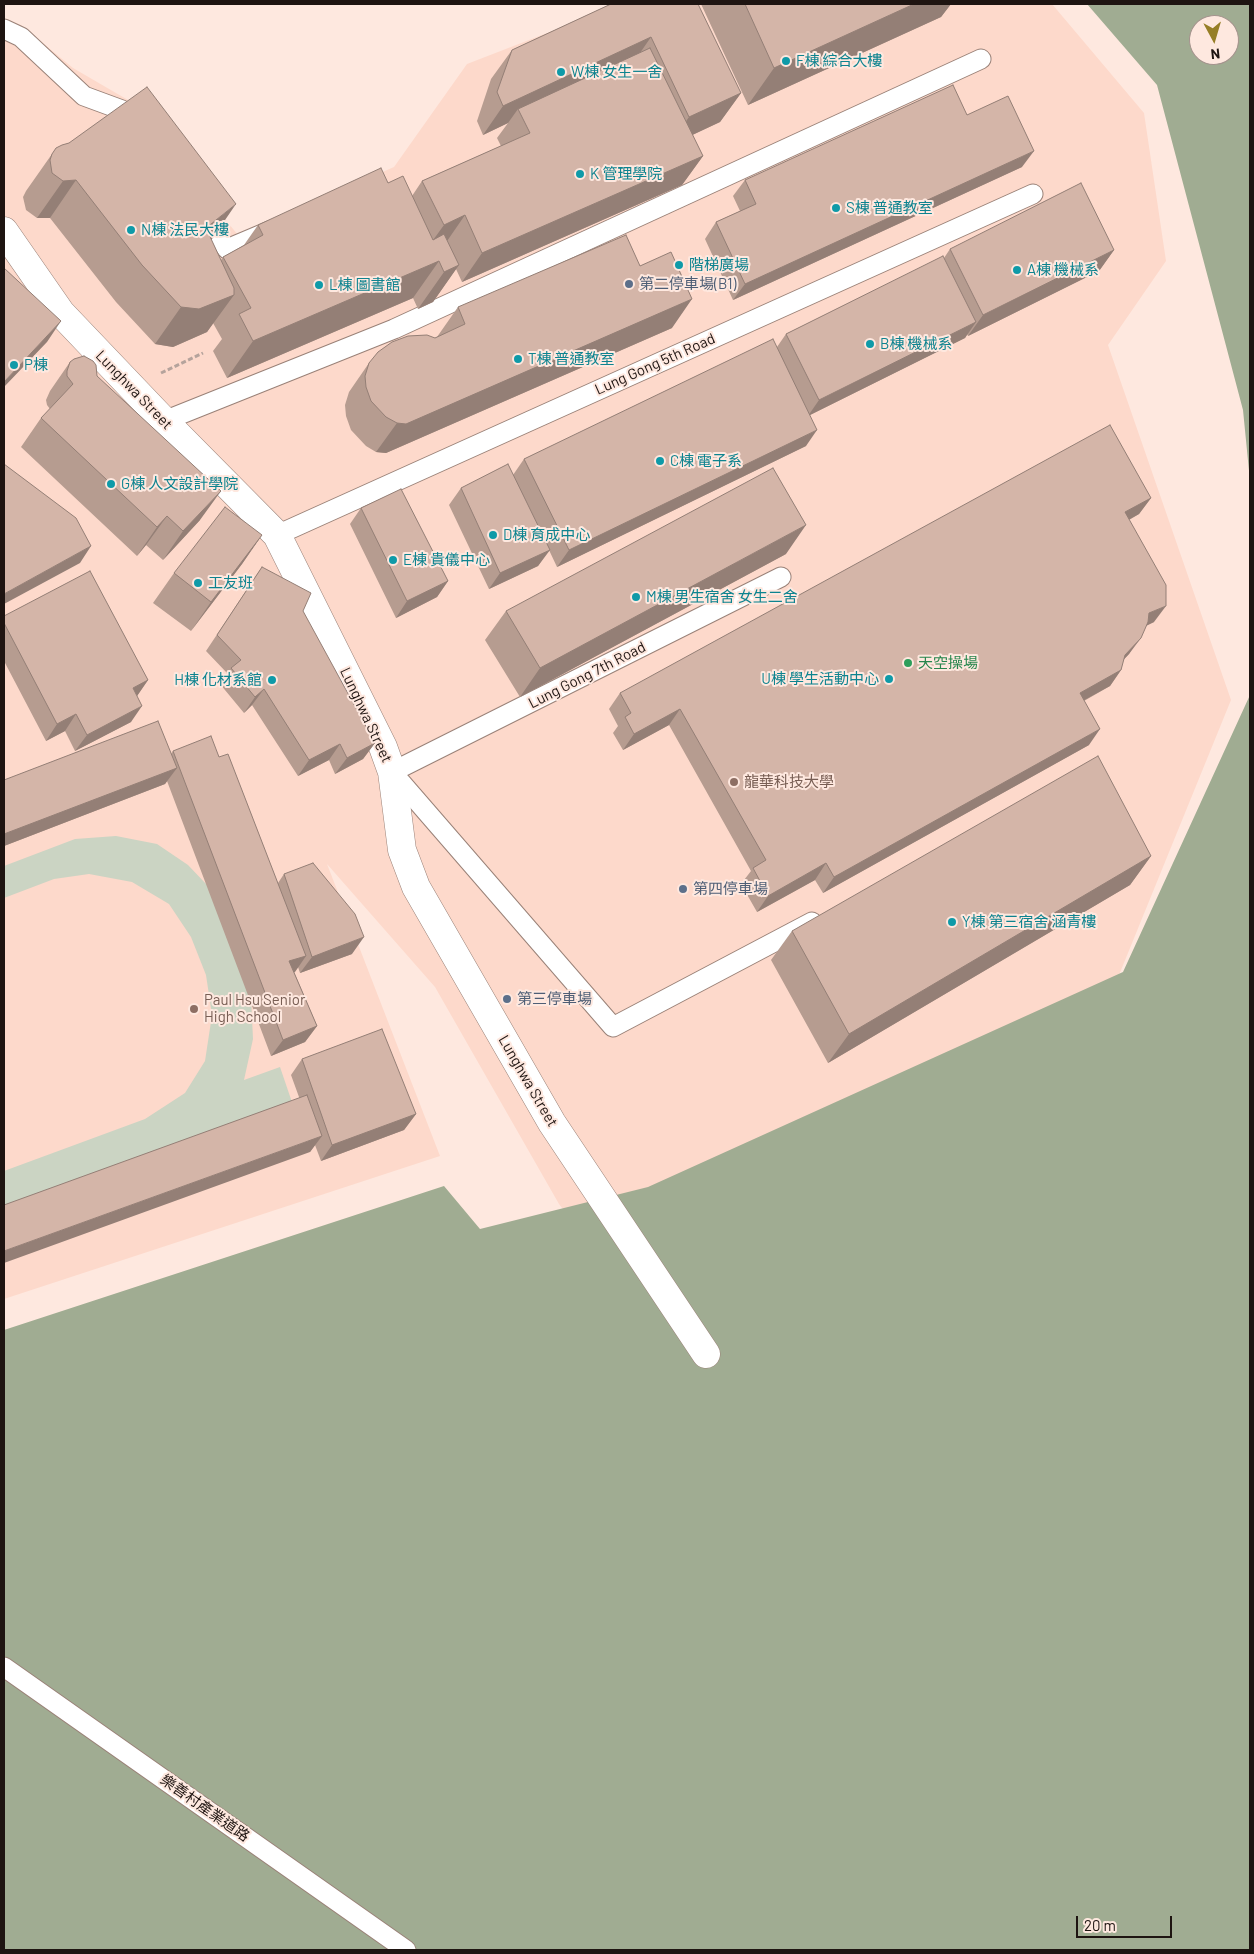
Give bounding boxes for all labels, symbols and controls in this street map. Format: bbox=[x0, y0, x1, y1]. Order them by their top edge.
north arrow bbox=[1189, 15, 1239, 65]
text: N bbox=[1210, 45, 1221, 63]
place label: F棟 綜合大樓 bbox=[796, 52, 883, 70]
marker: F棟 綜合大樓 bbox=[780, 55, 792, 67]
place label: W棟 女生一舍 bbox=[571, 63, 662, 81]
marker: W棟 女生一舍 bbox=[555, 66, 567, 78]
place label: K 管理學院 bbox=[590, 165, 662, 183]
marker: K 管理學院 bbox=[574, 168, 586, 180]
place label: S棟 普通教室 bbox=[846, 199, 933, 217]
marker: S棟 普通教室 bbox=[830, 202, 842, 214]
place label: N棟 法民大樓 bbox=[141, 221, 229, 239]
marker: N棟 法民大樓 bbox=[125, 224, 137, 236]
place label: 階梯廣場 bbox=[689, 256, 749, 274]
marker: 階梯廣場 bbox=[673, 259, 685, 271]
place label: A棟 機械系 bbox=[1027, 261, 1099, 279]
marker: A棟 機械系 bbox=[1011, 264, 1023, 276]
place label: 第二停車場(B1) bbox=[639, 275, 736, 293]
place label: L棟 圖書館 bbox=[329, 276, 401, 294]
marker: 第二停車場(B1) bbox=[623, 278, 635, 290]
marker: L棟 圖書館 bbox=[313, 279, 325, 291]
street label: Lung Gong 5th Road bbox=[592, 329, 718, 399]
place label: B棟 機械系 bbox=[880, 335, 952, 353]
marker: B棟 機械系 bbox=[864, 338, 876, 350]
street label: Lunghwa Street bbox=[92, 347, 176, 433]
place label: T棟 普通教室 bbox=[528, 350, 615, 368]
marker: T棟 普通教室 bbox=[512, 353, 524, 365]
place label: P棟 bbox=[24, 356, 48, 374]
marker: P棟 bbox=[8, 359, 20, 371]
place label: C棟 電子系 bbox=[670, 452, 742, 470]
marker: C棟 電子系 bbox=[654, 455, 666, 467]
place label: G棟 人文設計學院 bbox=[121, 475, 238, 493]
marker: G棟 人文設計學院 bbox=[105, 478, 117, 490]
place label: D棟 育成中心 bbox=[503, 526, 590, 544]
marker: D棟 育成中心 bbox=[487, 529, 499, 541]
place label: E棟 貴儀中心 bbox=[403, 551, 490, 569]
marker: E棟 貴儀中心 bbox=[387, 554, 399, 566]
place label: 工友班 bbox=[208, 574, 253, 592]
marker: 工友班 bbox=[192, 577, 204, 589]
place label: M棟 男生宿舍 女生二舍 bbox=[646, 588, 798, 606]
marker: M棟 男生宿舍 女生二舍 bbox=[630, 591, 642, 603]
street label: Lung Gong 7th Road bbox=[525, 638, 649, 712]
place label: 天空操場 bbox=[918, 654, 978, 672]
marker: 天空操場 bbox=[902, 657, 914, 669]
street label: Lunghwa Street bbox=[336, 665, 396, 765]
place label: U棟 學生活動中心 bbox=[761, 670, 879, 688]
place label: H棟 化材系館 bbox=[174, 671, 262, 689]
marker: U棟 學生活動中心 bbox=[883, 673, 895, 685]
marker: H棟 化材系館 bbox=[266, 674, 278, 686]
place label: 龍華科技大學 bbox=[744, 773, 834, 791]
marker: 龍華科技大學 bbox=[728, 776, 740, 788]
place label: 第四停車場 bbox=[693, 880, 768, 898]
marker: 第四停車場 bbox=[677, 883, 689, 895]
place label: Y棟 第三宿舍 涵青樓 bbox=[962, 913, 1097, 931]
marker: Y棟 第三宿舍 涵青樓 bbox=[946, 916, 958, 928]
place label: 第三停車場 bbox=[517, 990, 592, 1008]
place label: Paul Hsu Senior High School bbox=[204, 991, 305, 1026]
marker: 第三停車場 bbox=[501, 993, 513, 1005]
marker: Paul Hsu Senior High School bbox=[188, 1003, 200, 1015]
street label: Lunghwa Street bbox=[494, 1032, 562, 1130]
street label: 樂善村產業道路 bbox=[157, 1771, 253, 1845]
scale bar bbox=[1079, 1906, 1175, 1938]
text: 20 m bbox=[1084, 1916, 1116, 1934]

